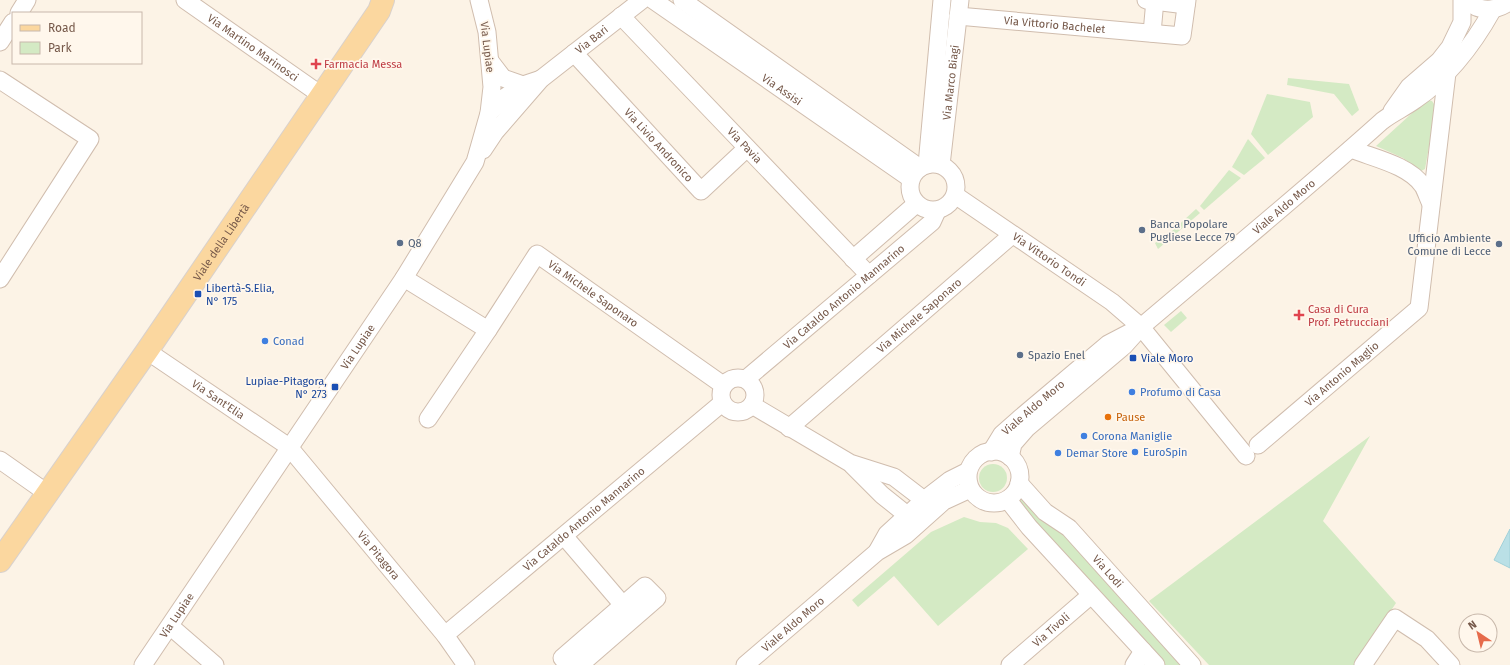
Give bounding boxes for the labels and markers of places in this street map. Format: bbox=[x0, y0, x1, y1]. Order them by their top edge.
place label: Farmacia Messa bbox=[324, 58, 402, 71]
marker: Farmacia Messa bbox=[311, 59, 321, 69]
place label: Banca Popolare Pugliese Lecce 79 bbox=[1150, 218, 1235, 244]
marker: Banca Popolare Pugliese Lecce 79 bbox=[1137, 225, 1147, 235]
place label: Ufficio Ambiente Comune di Lecce bbox=[1408, 232, 1491, 258]
place label: Q8 bbox=[408, 237, 422, 250]
marker: Q8 bbox=[395, 238, 405, 248]
marker: Ufficio Ambiente Comune di Lecce bbox=[1494, 239, 1504, 249]
place label: Libertà-S.Elia, N° 175 bbox=[206, 282, 275, 308]
marker: Libertà-S.Elia, N° 175 bbox=[193, 289, 203, 299]
place label: Casa di Cura Prof. Petrucciani bbox=[1308, 303, 1389, 329]
marker: Casa di Cura Prof. Petrucciani bbox=[1293, 309, 1305, 321]
place label: Conad bbox=[273, 335, 304, 348]
marker: Conad bbox=[260, 336, 270, 346]
place label: Spazio Enel bbox=[1028, 349, 1085, 362]
marker: Spazio Enel bbox=[1015, 350, 1025, 360]
place label: Viale Moro bbox=[1141, 352, 1194, 365]
marker: Viale Moro bbox=[1128, 353, 1138, 363]
place label: Lupiae-Pitagora, N° 273 bbox=[246, 375, 327, 401]
marker: Lupiae-Pitagora, N° 273 bbox=[330, 382, 340, 392]
place label: Profumo di Casa bbox=[1140, 386, 1221, 399]
marker: Profumo di Casa bbox=[1127, 387, 1137, 397]
place label: Pause bbox=[1116, 411, 1145, 424]
marker: Pause bbox=[1103, 412, 1113, 422]
place label: Corona Maniglie bbox=[1092, 430, 1172, 443]
marker: Corona Maniglie bbox=[1079, 431, 1089, 441]
place label: EuroSpin bbox=[1143, 446, 1188, 459]
place label: Demar Store bbox=[1066, 447, 1128, 460]
marker: EuroSpin bbox=[1130, 447, 1140, 457]
marker: Demar Store bbox=[1053, 448, 1063, 458]

